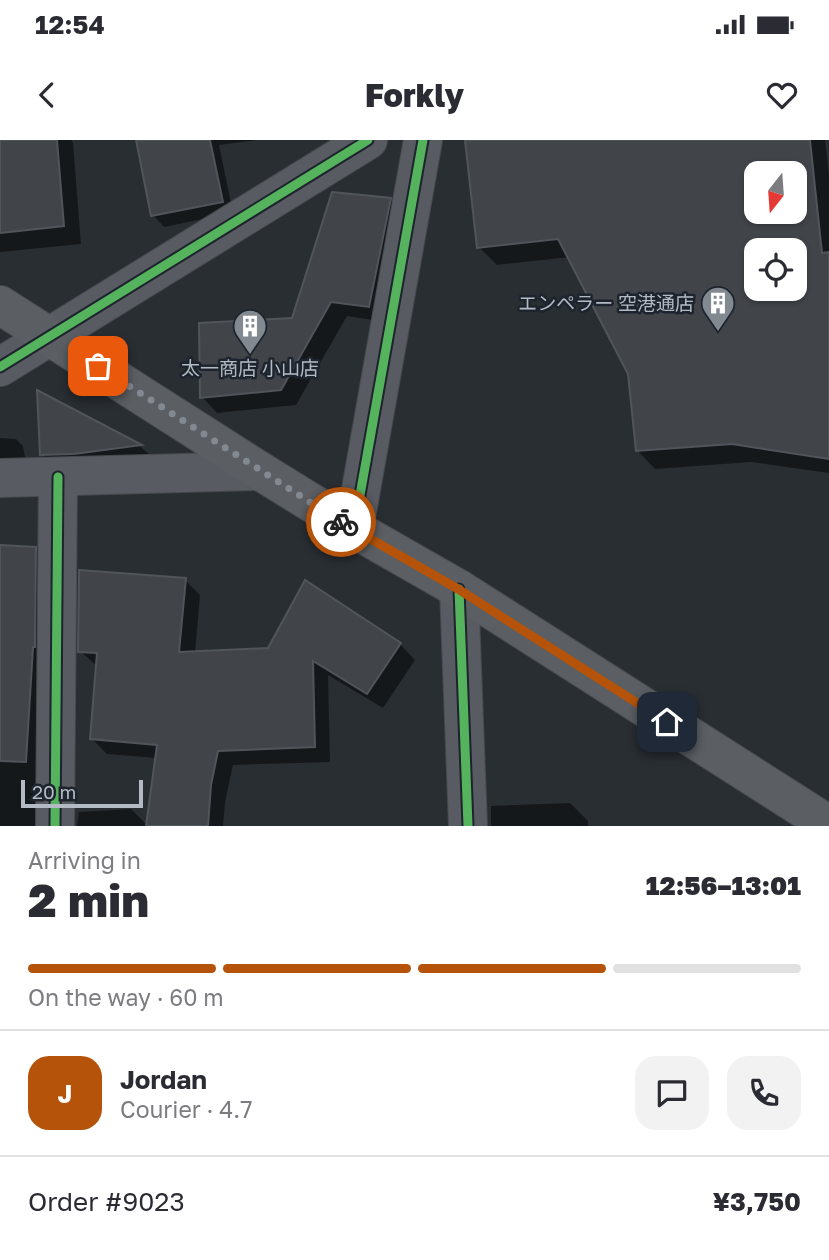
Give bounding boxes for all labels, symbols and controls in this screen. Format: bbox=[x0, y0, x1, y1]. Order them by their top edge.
text: 12:54 bbox=[35, 9, 105, 40]
icon: back bbox=[28, 76, 66, 114]
text: Forkly bbox=[365, 76, 464, 114]
icon: heart bbox=[763, 76, 801, 114]
north arrow bbox=[744, 161, 807, 224]
map controls bbox=[744, 161, 807, 301]
button: locate bbox=[744, 238, 807, 301]
building icon: エンペラー 空港通店 bbox=[699, 284, 737, 333]
place label: エンペラー 空港通店 bbox=[518, 291, 694, 314]
building icon: 太一商店 小山店 bbox=[231, 307, 269, 356]
pin bbox=[68, 336, 128, 396]
icon: bag bbox=[79, 347, 117, 385]
place label: 太一商店 小山店 bbox=[181, 356, 319, 379]
courier bbox=[306, 487, 376, 557]
icon: bike bbox=[322, 503, 360, 541]
pin bbox=[637, 692, 697, 752]
icon: home bbox=[648, 703, 686, 741]
scale bar bbox=[21, 777, 144, 809]
text: 20 m bbox=[32, 780, 76, 803]
text: Arriving in bbox=[28, 846, 141, 874]
text: 12:56–13:01 bbox=[646, 870, 801, 901]
text: 2 min bbox=[28, 872, 149, 927]
text: On the way · 60 m bbox=[28, 983, 224, 1011]
button: chat bbox=[635, 1056, 709, 1130]
button: phone bbox=[727, 1056, 801, 1130]
text: Jordan bbox=[120, 1064, 207, 1095]
text: J bbox=[58, 1078, 72, 1109]
text: Courier · 4.7 bbox=[120, 1095, 252, 1123]
text: Order #9023 bbox=[28, 1186, 185, 1217]
text: ¥3,750 bbox=[713, 1186, 801, 1217]

